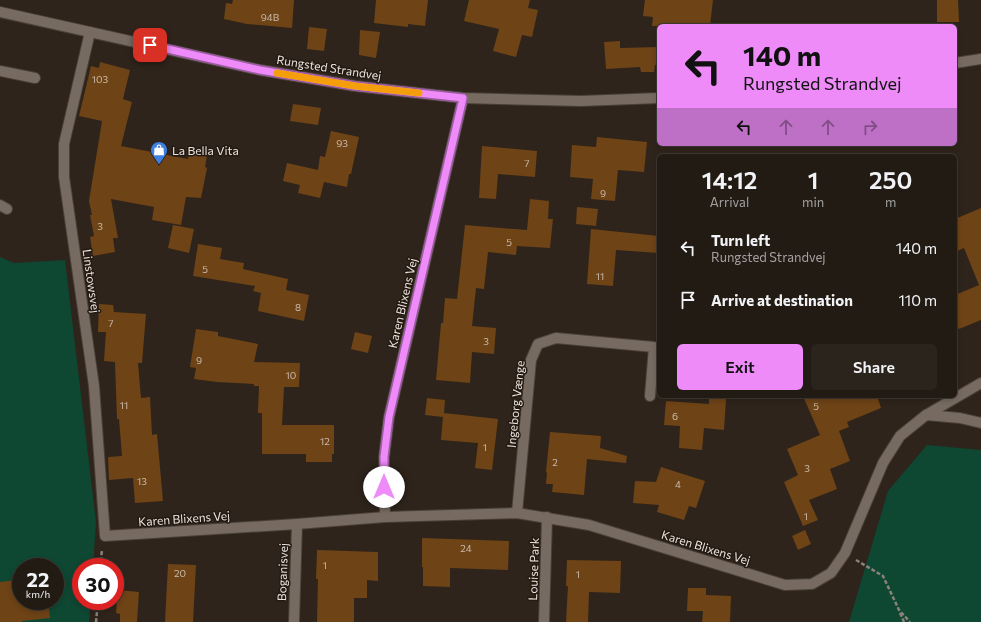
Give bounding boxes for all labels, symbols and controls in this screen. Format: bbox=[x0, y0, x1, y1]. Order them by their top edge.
house number: 94B bbox=[261, 11, 280, 23]
pin bbox=[133, 28, 167, 62]
icon: arrive bbox=[139, 34, 161, 56]
text: 140 m bbox=[743, 38, 821, 72]
icon: left bbox=[677, 40, 729, 92]
street label: Rungsted Strandvej bbox=[276, 52, 382, 82]
text: Rungsted Strandvej bbox=[743, 72, 902, 94]
house number: 103 bbox=[92, 73, 109, 85]
icon: left bbox=[733, 116, 755, 138]
icon: ahead bbox=[775, 116, 797, 138]
icon: ahead bbox=[817, 116, 839, 138]
icon: right bbox=[859, 116, 881, 138]
house number: 93 bbox=[336, 137, 348, 149]
shop icon: La Bella Vita bbox=[149, 140, 169, 165]
place label: La Bella Vita bbox=[172, 143, 239, 157]
house number: 7 bbox=[524, 157, 530, 169]
text: 14:12 bbox=[702, 165, 757, 194]
text: 1 bbox=[808, 165, 818, 194]
text: 250 bbox=[869, 165, 912, 194]
house number: 9 bbox=[600, 187, 606, 199]
text: Arrival bbox=[710, 194, 749, 210]
text: min bbox=[802, 194, 824, 210]
text: m bbox=[885, 194, 896, 210]
house number: 3 bbox=[97, 220, 103, 232]
text: Turn left bbox=[711, 231, 770, 249]
house number: 5 bbox=[506, 236, 512, 248]
icon: left bbox=[677, 237, 699, 259]
text: 140 m bbox=[896, 239, 937, 257]
street label: Linstowsvej bbox=[81, 248, 103, 314]
text: Rungsted Strandvej bbox=[711, 249, 826, 265]
street label: Karen Blixens Vej bbox=[385, 257, 419, 349]
house number: 5 bbox=[202, 263, 208, 275]
house number: 11 bbox=[596, 270, 604, 282]
icon: arrive bbox=[677, 289, 699, 311]
text: Arrive at destination bbox=[711, 291, 853, 309]
text: 110 m bbox=[898, 291, 937, 309]
house number: 8 bbox=[295, 301, 301, 313]
house number: 7 bbox=[108, 317, 114, 329]
house number: 3 bbox=[483, 335, 489, 347]
button: Exit bbox=[677, 344, 803, 390]
button: Share bbox=[811, 344, 937, 390]
house number: 9 bbox=[196, 354, 202, 366]
street label: Ingeborg Vænge bbox=[503, 360, 527, 448]
house number: 10 bbox=[286, 369, 296, 381]
house number: 11 bbox=[120, 399, 128, 411]
house number: 5 bbox=[813, 400, 819, 412]
house number: 6 bbox=[672, 410, 678, 422]
house number: 12 bbox=[320, 435, 330, 447]
house number: 1 bbox=[483, 441, 487, 453]
house number: 2 bbox=[552, 456, 558, 468]
house number: 3 bbox=[804, 462, 810, 474]
position arrow bbox=[363, 466, 405, 508]
house number: 13 bbox=[137, 475, 147, 487]
house number: 4 bbox=[675, 478, 681, 490]
street label: Karen Blixens Vej bbox=[138, 508, 230, 528]
house number: 1 bbox=[804, 510, 808, 522]
street label: Karen Blixens Vej bbox=[660, 527, 752, 567]
street label: Louise Park bbox=[525, 537, 541, 601]
house number: 24 bbox=[460, 542, 472, 554]
street label: Boganisvej bbox=[274, 543, 290, 601]
speed limit sign: 30 bbox=[72, 558, 124, 610]
house number: 1 bbox=[323, 559, 327, 571]
text: 22 bbox=[27, 567, 49, 591]
house number: 20 bbox=[174, 567, 186, 579]
house number: 1 bbox=[576, 568, 580, 580]
text: km/h bbox=[26, 588, 50, 600]

